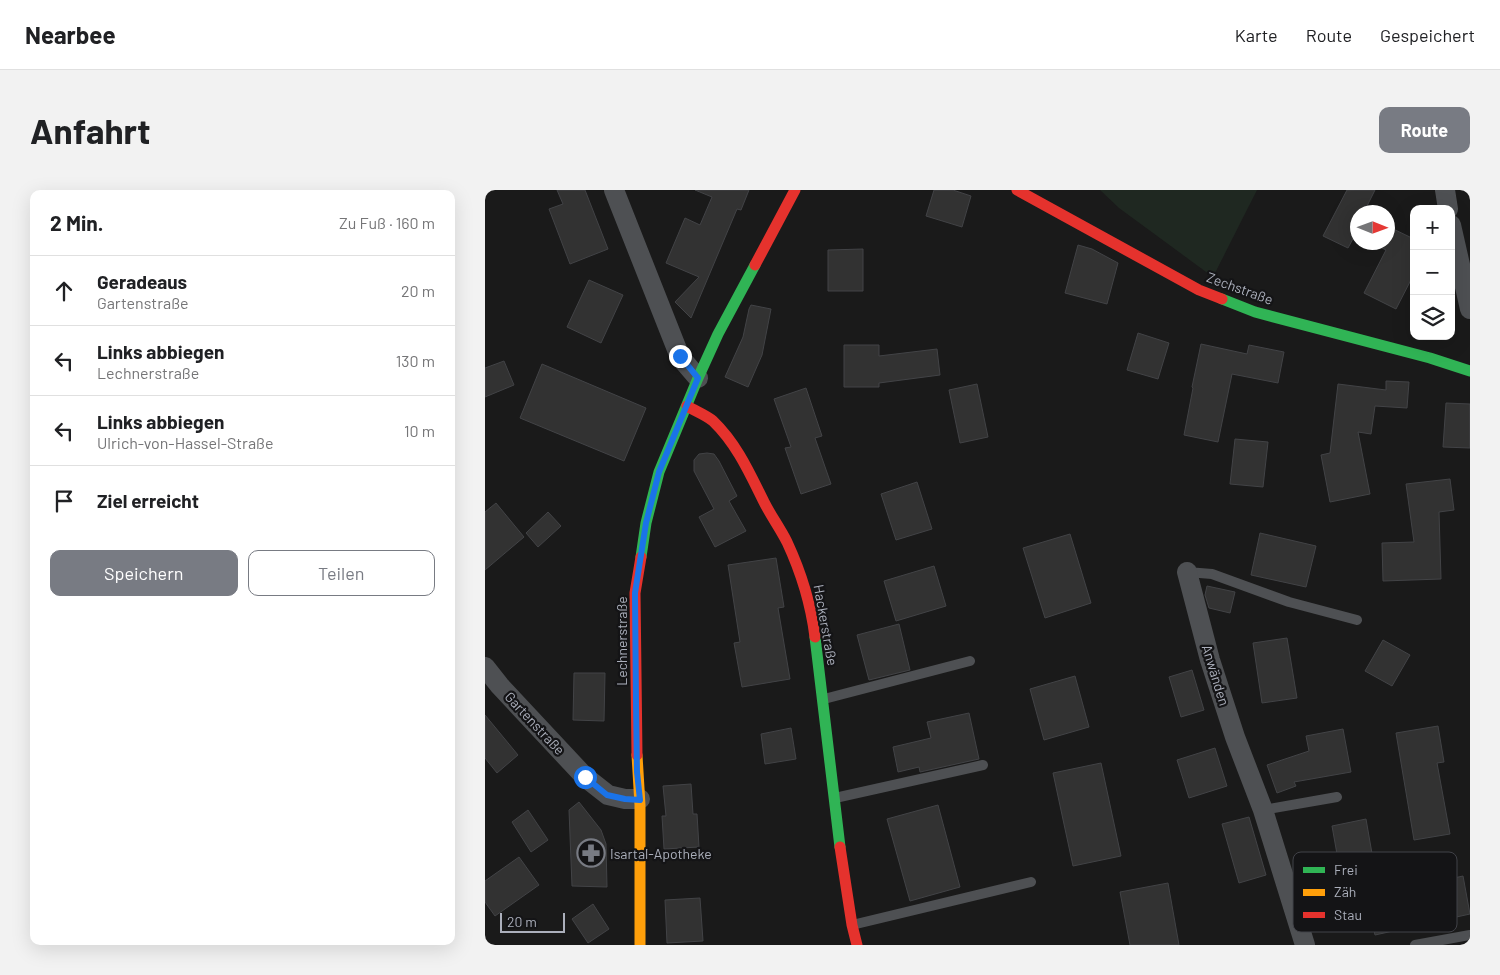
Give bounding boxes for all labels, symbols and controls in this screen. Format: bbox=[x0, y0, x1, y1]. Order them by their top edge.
text: Nearbee bbox=[25, 20, 116, 49]
text: Karte bbox=[1235, 24, 1278, 46]
text: Route bbox=[1306, 24, 1352, 46]
text: Gespeichert bbox=[1380, 24, 1475, 46]
button: Route bbox=[1379, 107, 1470, 153]
text: Anfahrt bbox=[30, 109, 150, 151]
north arrow bbox=[1350, 205, 1395, 250]
map controls bbox=[1410, 205, 1455, 340]
button: + bbox=[1410, 205, 1455, 250]
text: 2 Min. bbox=[50, 210, 103, 235]
text: Zu Fuß · 160 m bbox=[339, 213, 435, 232]
button: − bbox=[1410, 250, 1455, 295]
street label: Zechstraße bbox=[1205, 268, 1275, 308]
text: Geradeaus bbox=[97, 270, 187, 293]
icon: ahead bbox=[50, 277, 78, 305]
text: 20 m bbox=[401, 281, 435, 300]
text: Gartenstraße bbox=[97, 293, 189, 312]
button: layers bbox=[1410, 295, 1455, 340]
text: Links abbiegen bbox=[97, 340, 224, 363]
route end bbox=[669, 345, 692, 368]
icon: left bbox=[50, 347, 78, 375]
text: 130 m bbox=[396, 351, 435, 370]
text: Lechnerstraße bbox=[97, 363, 199, 382]
text: Links abbiegen bbox=[97, 410, 224, 433]
icon: left bbox=[50, 417, 78, 445]
text: 10 m bbox=[404, 421, 435, 440]
text: Ulrich-von-Hassel-Straße bbox=[97, 433, 274, 452]
icon: arrive bbox=[50, 487, 78, 515]
text: Ziel erreicht bbox=[97, 489, 199, 512]
button: Speichern bbox=[50, 550, 238, 596]
button: Teilen bbox=[248, 550, 435, 596]
street label: Hackerstraße bbox=[810, 583, 842, 667]
street label: Lechnerstraße bbox=[613, 596, 630, 686]
street label: Anwänden bbox=[1199, 642, 1233, 708]
street label: Gartenstraße bbox=[501, 688, 569, 758]
route start bbox=[574, 766, 597, 789]
pharmacy icon: Isartal-Apotheke bbox=[576, 838, 606, 868]
place label: Isartal-Apotheke bbox=[610, 845, 712, 862]
legend bbox=[1293, 852, 1457, 932]
text: Frei bbox=[1334, 861, 1358, 878]
text: Zäh bbox=[1334, 883, 1356, 900]
text: Stau bbox=[1334, 906, 1362, 923]
scale bar bbox=[500, 910, 565, 933]
text: 20 m bbox=[507, 913, 537, 930]

